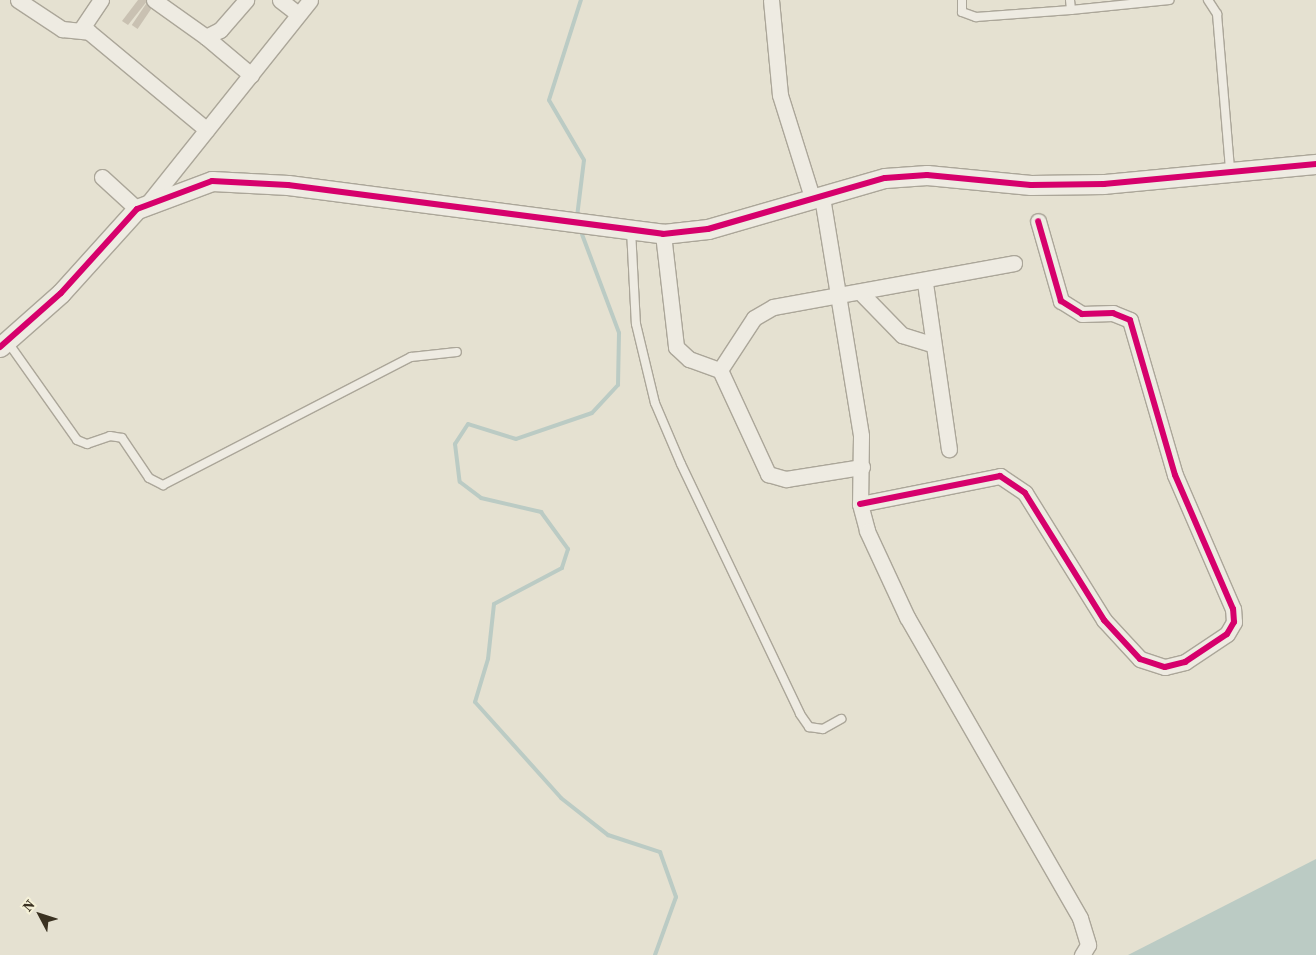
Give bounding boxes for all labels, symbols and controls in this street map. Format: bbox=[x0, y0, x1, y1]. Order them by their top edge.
north arrow bbox=[15, 890, 65, 940]
text: N bbox=[18, 895, 39, 916]

